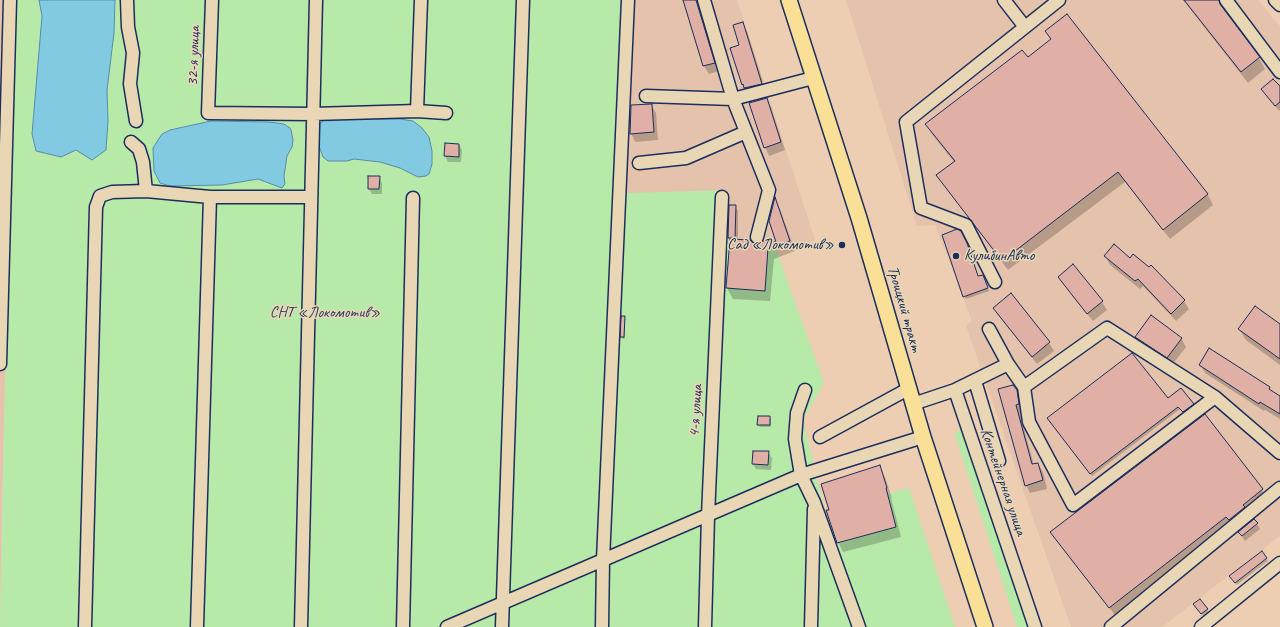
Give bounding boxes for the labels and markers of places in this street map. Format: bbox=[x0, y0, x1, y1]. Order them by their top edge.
place label: Сад «Локомотив» bbox=[727, 235, 834, 255]
marker: Сад «Локомотив» bbox=[837, 240, 847, 250]
place label: КулибинАвто bbox=[964, 246, 1034, 266]
marker: КулибинАвто bbox=[951, 251, 961, 261]

